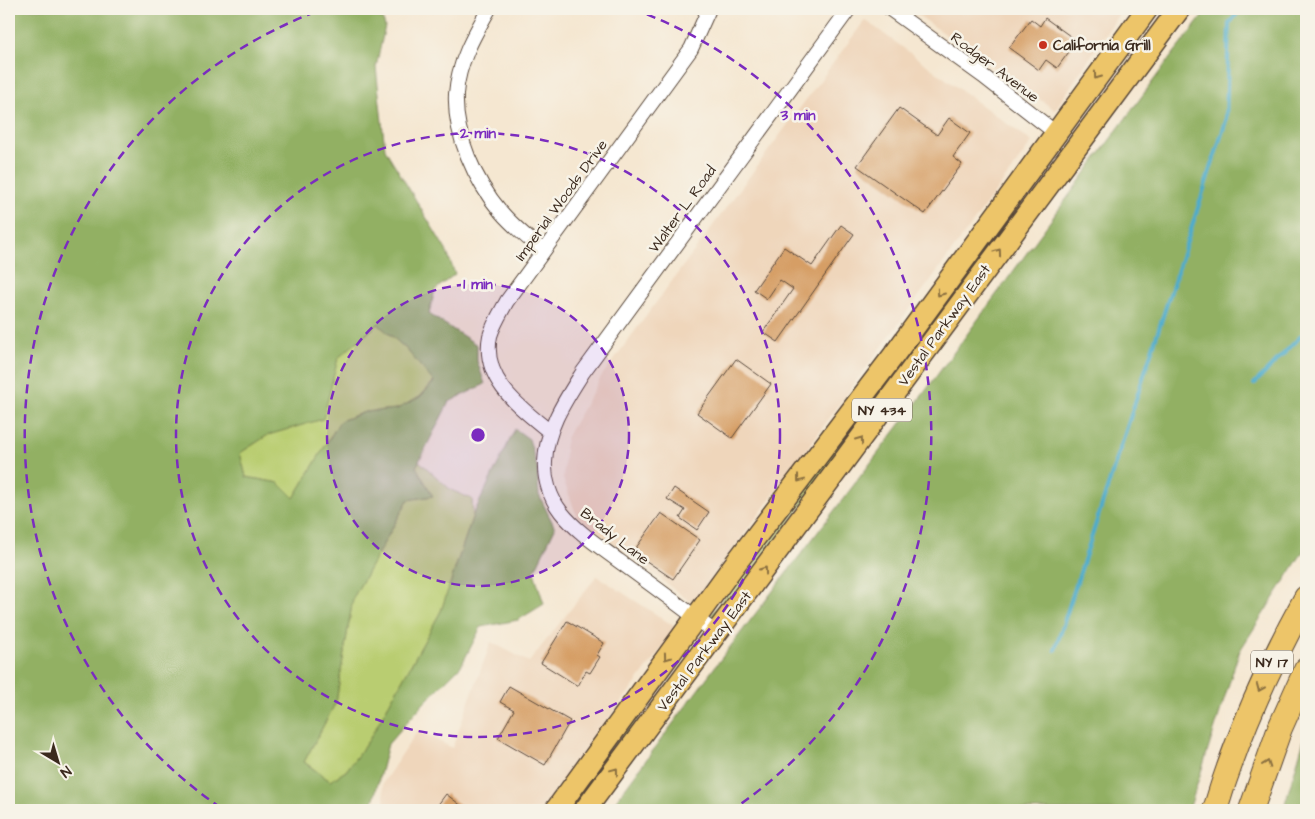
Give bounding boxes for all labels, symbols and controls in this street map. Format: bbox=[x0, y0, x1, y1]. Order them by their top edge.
street label: Rodger Avenue bbox=[946, 27, 1043, 108]
place label: California Grill bbox=[1053, 35, 1151, 56]
marker: California Grill bbox=[1037, 39, 1049, 51]
one-way arrow bbox=[1094, 71, 1103, 80]
text: 3 min bbox=[779, 105, 816, 126]
text: 2 min bbox=[459, 123, 497, 144]
street label: Imperial Woods Drive bbox=[510, 135, 613, 265]
street label: Walter L Road bbox=[644, 161, 721, 257]
one-way arrow bbox=[992, 248, 1001, 258]
street label: Vestal Parkway East bbox=[893, 260, 997, 391]
text: 1 min bbox=[463, 274, 493, 295]
one-way arrow bbox=[937, 287, 946, 297]
road number: NY 434 bbox=[852, 398, 912, 422]
centre of rings bbox=[469, 426, 487, 444]
one-way arrow bbox=[854, 436, 863, 446]
one-way arrow bbox=[798, 473, 806, 482]
street label: Brady Lane bbox=[575, 503, 654, 571]
one-way arrow bbox=[758, 567, 766, 576]
street label: Vestal Parkway East bbox=[652, 587, 757, 716]
road number: NY 17 bbox=[1251, 650, 1293, 674]
one-way arrow bbox=[664, 652, 674, 661]
one-way arrow bbox=[1256, 683, 1267, 692]
north arrow bbox=[32, 736, 82, 786]
one-way arrow bbox=[1261, 760, 1271, 769]
text: N bbox=[56, 761, 75, 782]
one-way arrow bbox=[609, 768, 617, 777]

